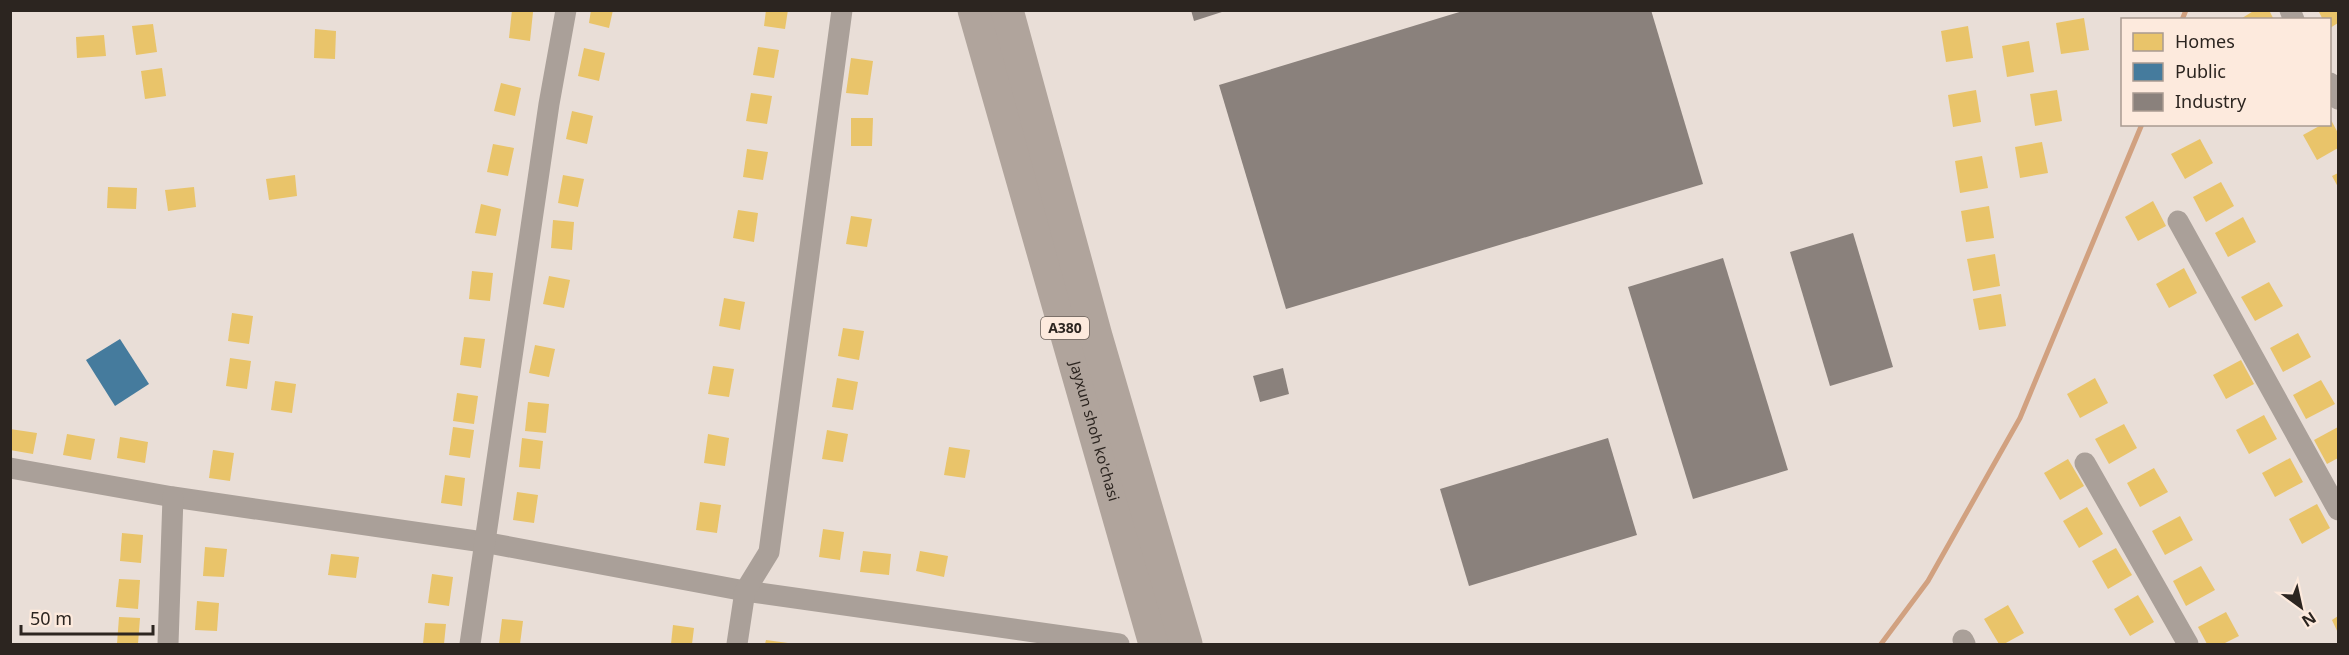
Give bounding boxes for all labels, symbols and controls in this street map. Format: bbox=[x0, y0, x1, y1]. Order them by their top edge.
legend bbox=[2121, 18, 2331, 126]
text: Homes bbox=[2175, 29, 2235, 53]
text: Public bbox=[2175, 59, 2226, 83]
text: Industry bbox=[2175, 89, 2247, 113]
road number: A380 bbox=[1041, 317, 1089, 339]
street label: Jayxun shoh ko'chasi bbox=[1065, 357, 1125, 503]
north arrow bbox=[2271, 577, 2331, 637]
scale bar bbox=[21, 598, 153, 636]
text: 50 m bbox=[30, 606, 72, 630]
text: N bbox=[2298, 607, 2321, 632]

